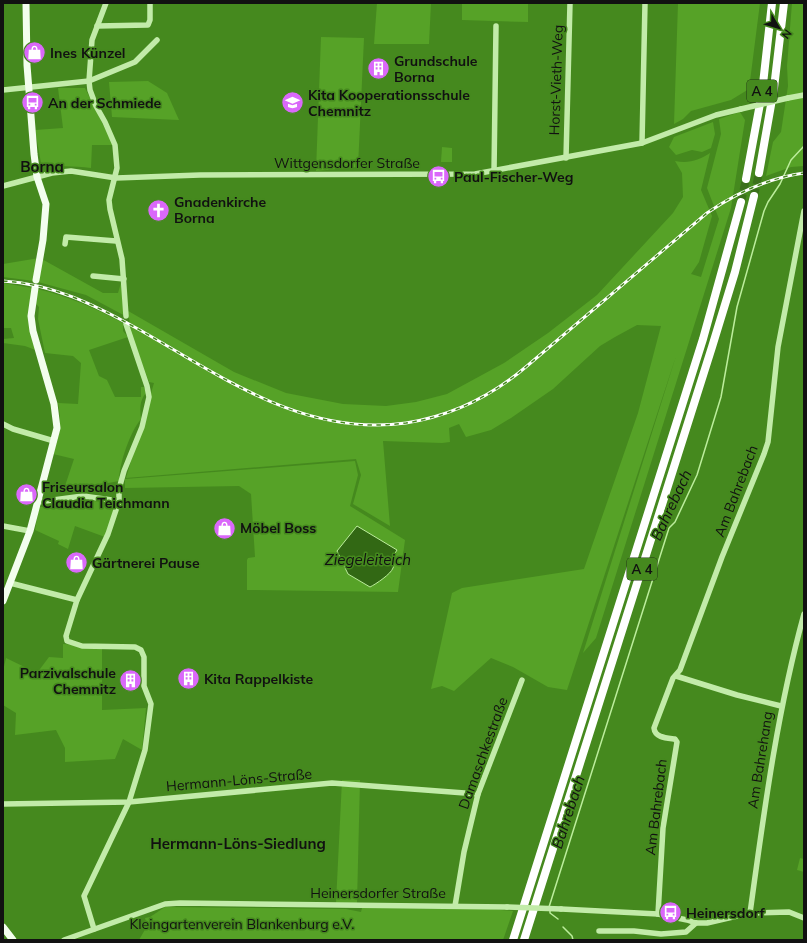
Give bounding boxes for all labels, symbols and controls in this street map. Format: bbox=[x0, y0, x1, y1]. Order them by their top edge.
north arrow bbox=[759, 8, 799, 48]
street label: Horst-Vieth-Weg bbox=[545, 24, 567, 136]
text: N bbox=[779, 27, 795, 42]
shop icon: Ines Künzel bbox=[21, 40, 47, 66]
place label: Ines Künzel bbox=[50, 44, 125, 62]
place label: Grundschule Borna bbox=[394, 52, 478, 86]
building icon: Grundschule Borna bbox=[366, 56, 392, 82]
road number: A 4 bbox=[747, 80, 777, 102]
place label: Kita Kooperationsschule Chemnitz bbox=[308, 86, 470, 120]
bus stop icon: An der Schmiede bbox=[20, 90, 46, 116]
school or university icon: Kita Kooperationsschule Chemnitz bbox=[280, 90, 306, 116]
place label: An der Schmiede bbox=[48, 94, 162, 112]
street label: Wittgensdorfer Straße bbox=[274, 154, 420, 172]
district label: Borna bbox=[20, 157, 64, 176]
bus stop icon: Paul-Fischer-Weg bbox=[425, 164, 451, 190]
place label: Paul-Fischer-Weg bbox=[454, 168, 574, 186]
place label: Gnadenkirche Borna bbox=[174, 193, 267, 227]
church icon: Gnadenkirche Borna bbox=[145, 197, 171, 223]
street label: Am Bahrebach bbox=[710, 443, 762, 539]
water label: Bahrebach bbox=[646, 466, 696, 543]
place label: Friseursalon Claudia Teichmann bbox=[42, 478, 170, 512]
shop icon: Friseursalon Claudia Teichmann bbox=[14, 482, 40, 508]
shop icon: Möbel Boss bbox=[212, 515, 238, 541]
place label: Möbel Boss bbox=[240, 519, 316, 537]
shop icon: Gärtnerei Pause bbox=[64, 550, 90, 576]
water label: Ziegeleiteich bbox=[325, 550, 411, 569]
place label: Gärtnerei Pause bbox=[92, 554, 200, 572]
road number: A 4 bbox=[627, 558, 657, 580]
place label: Parzivalschule Chemnitz bbox=[20, 664, 116, 698]
building icon: Kita Rappelkiste bbox=[175, 666, 201, 692]
building icon: Parzivalschule Chemnitz bbox=[118, 668, 144, 694]
place label: Kita Rappelkiste bbox=[204, 670, 313, 688]
street label: Damaschkestraße bbox=[454, 694, 512, 812]
street label: Am Bahrehang bbox=[743, 710, 777, 810]
street label: Am Bahrebach bbox=[641, 758, 671, 856]
street label: Hermann-Löns-Straße bbox=[165, 765, 313, 795]
water label: Bahrebach bbox=[547, 773, 589, 851]
district label: Hermann-Löns-Siedlung bbox=[150, 834, 326, 853]
street label: Heinersdorfer Straße bbox=[310, 884, 446, 902]
bus stop icon: Heinersdorf bbox=[657, 900, 683, 926]
place label: Heinersdorf bbox=[686, 904, 766, 922]
park label: Kleingartenverein Blankenburg e.V. bbox=[129, 915, 355, 933]

